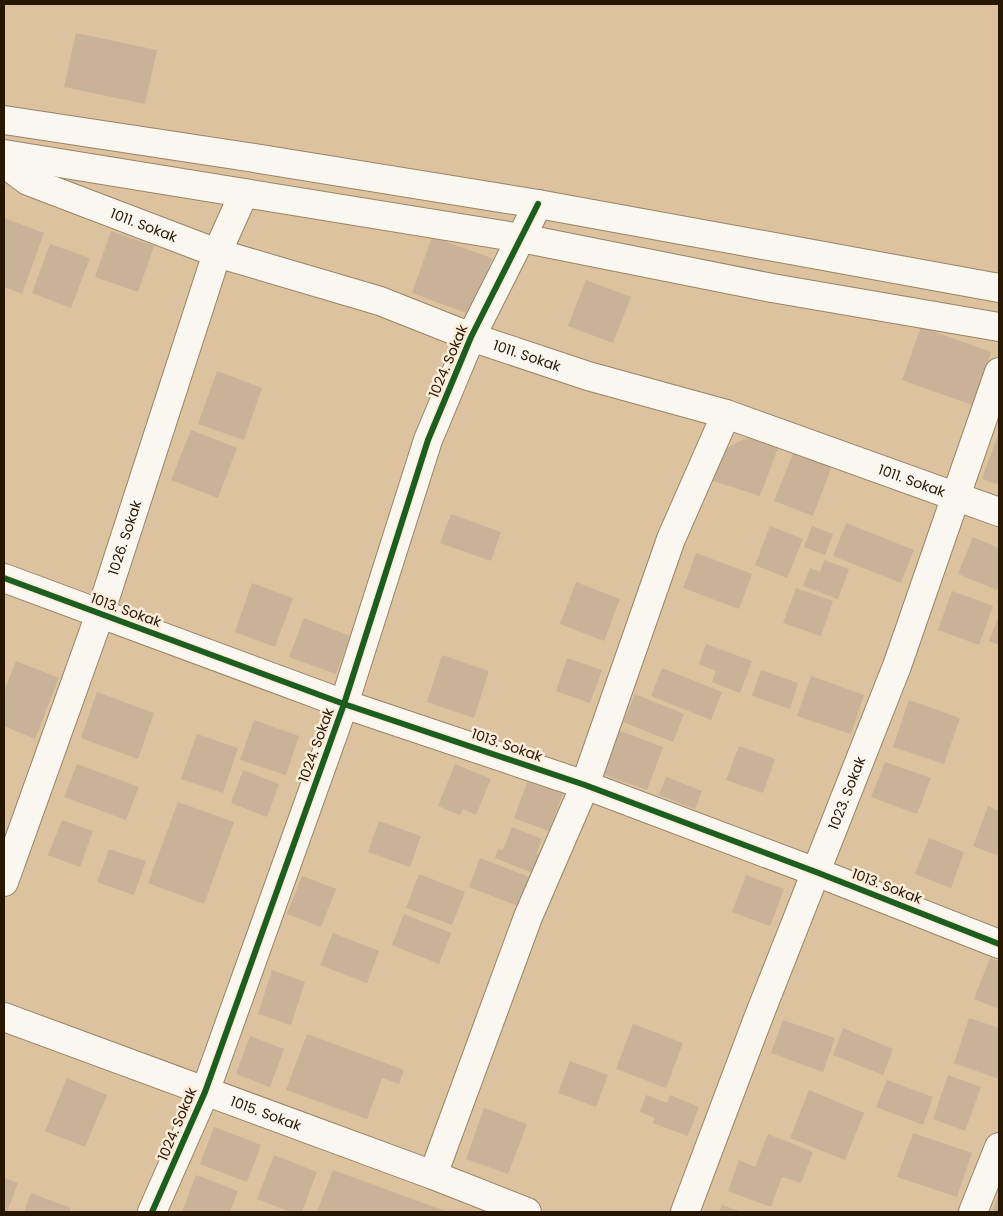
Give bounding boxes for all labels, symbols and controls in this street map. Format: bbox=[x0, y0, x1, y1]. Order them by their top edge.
street label: 1011. Sokak bbox=[108, 203, 181, 247]
street label: 1024. Sokak bbox=[424, 321, 473, 401]
street label: 1011. Sokak bbox=[491, 335, 564, 376]
street label: 1011. Sokak bbox=[876, 459, 949, 502]
street label: 1026. Sokak bbox=[103, 497, 147, 578]
street label: 1013. Sokak bbox=[88, 588, 165, 632]
street label: 1024. Sokak bbox=[293, 704, 339, 785]
street label: 1013. Sokak bbox=[469, 724, 546, 767]
street label: 1023. Sokak bbox=[823, 753, 871, 833]
street label: 1013. Sokak bbox=[849, 863, 926, 909]
street label: 1024. Sokak bbox=[153, 1084, 202, 1164]
street label: 1015. Sokak bbox=[227, 1091, 305, 1136]

